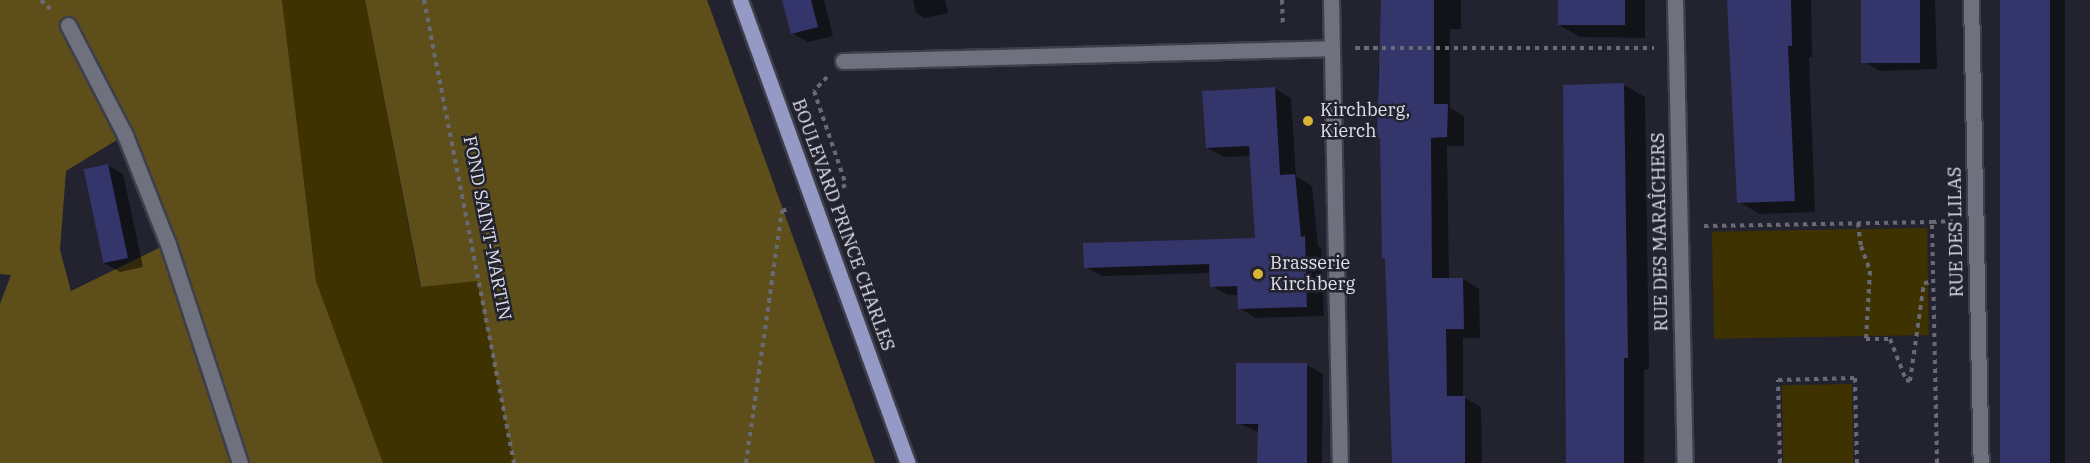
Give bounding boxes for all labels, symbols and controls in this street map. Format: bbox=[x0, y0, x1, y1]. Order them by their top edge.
street label: BOULEVARD PRINCE CHARLES bbox=[787, 96, 899, 354]
place label: Kirchberg, Kierch bbox=[1320, 100, 1410, 142]
marker: Kirchberg, Kierch bbox=[1301, 114, 1315, 128]
street label: RUE DES MARAÎCHERS bbox=[1647, 132, 1673, 332]
street label: FOND SAINT-MARTIN bbox=[459, 134, 515, 322]
street label: RUE DES LILAS bbox=[1944, 167, 1968, 297]
place label: Brasserie Kirchberg bbox=[1270, 253, 1355, 296]
marker: Brasserie Kirchberg bbox=[1251, 267, 1265, 281]

